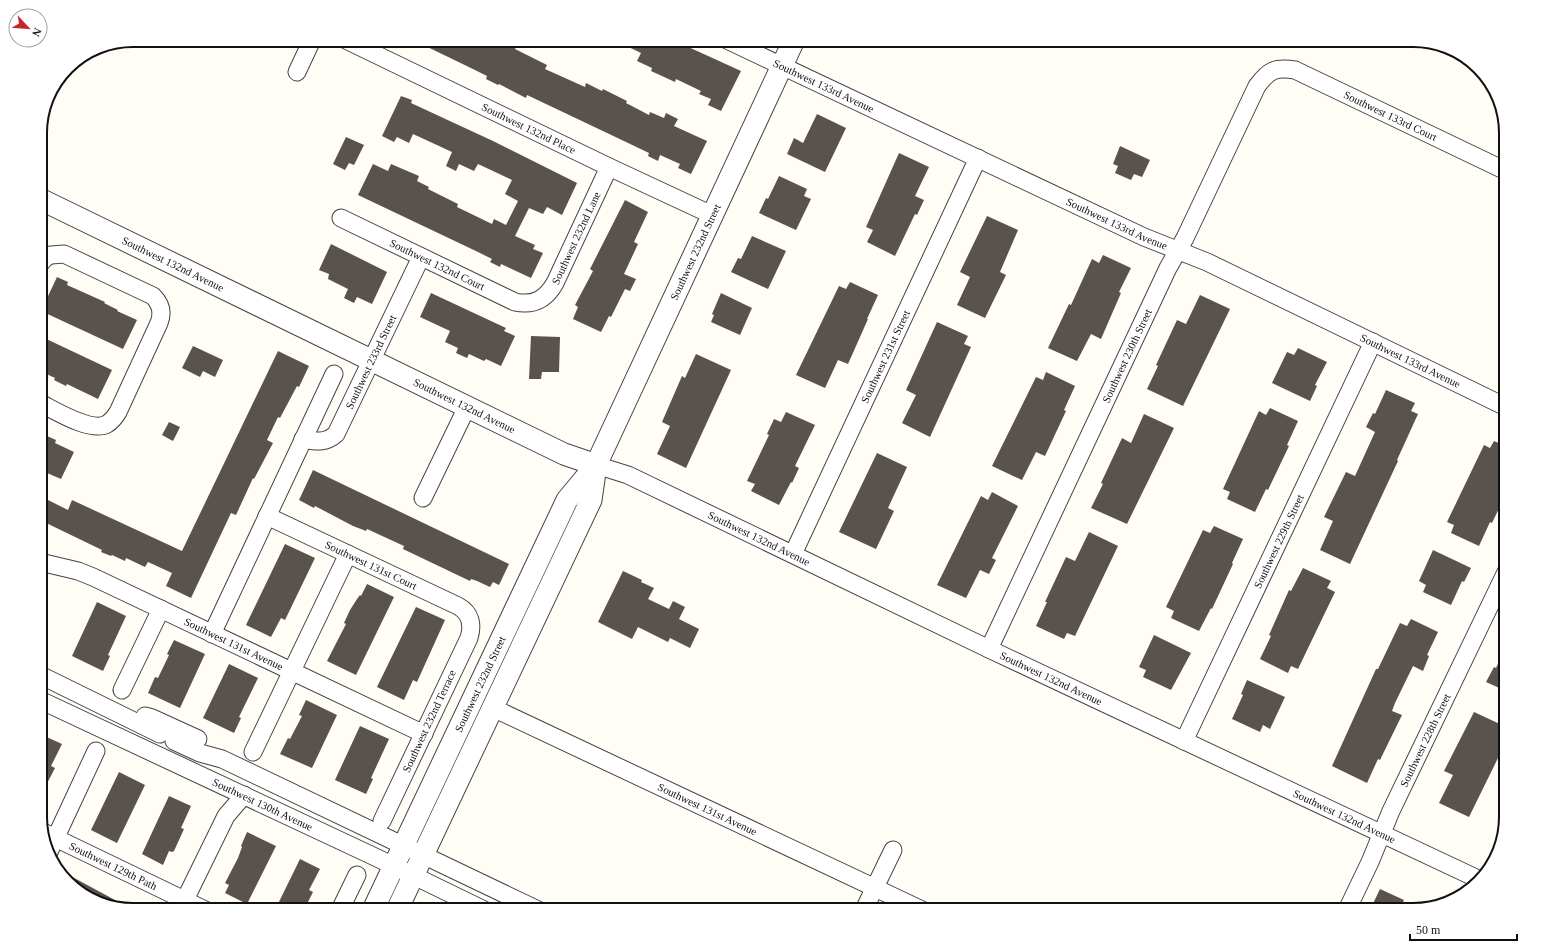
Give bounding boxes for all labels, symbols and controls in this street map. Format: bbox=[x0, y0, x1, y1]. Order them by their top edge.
north arrow bbox=[8, 8, 48, 48]
text: N bbox=[30, 26, 44, 39]
street label: Southwest 133rd Avenue bbox=[772, 57, 876, 115]
street label: Southwest 133rd Court bbox=[1342, 88, 1439, 143]
street label: Southwest 132nd Place bbox=[480, 101, 578, 156]
street label: Southwest 232nd Lane bbox=[549, 190, 603, 286]
street label: Southwest 133rd Avenue bbox=[1064, 195, 1169, 252]
street label: Southwest 232nd Street bbox=[668, 202, 723, 302]
street label: Southwest 132nd Avenue bbox=[120, 234, 226, 294]
street label: Southwest 132nd Court bbox=[388, 237, 487, 293]
street label: Southwest 230th Street bbox=[1100, 307, 1154, 405]
street label: Southwest 231st Street bbox=[858, 308, 912, 405]
street label: Southwest 233rd Street bbox=[343, 313, 398, 411]
street label: Southwest 133rd Avenue bbox=[1358, 331, 1463, 390]
street label: Southwest 132nd Avenue bbox=[412, 376, 517, 435]
street label: Southwest 229th Street bbox=[1251, 493, 1306, 590]
street label: Southwest 132nd Avenue bbox=[706, 509, 812, 568]
street label: Southwest 131st Court bbox=[323, 538, 419, 592]
street label: Southwest 131st Avenue bbox=[182, 615, 285, 672]
street label: Southwest 232nd Street bbox=[452, 634, 508, 734]
street label: Southwest 132nd Avenue bbox=[998, 649, 1104, 707]
street label: Southwest 232nd Terrace bbox=[400, 668, 458, 774]
street label: Southwest 228th Street bbox=[1398, 692, 1453, 789]
street label: Southwest 130th Avenue bbox=[211, 776, 315, 833]
street label: Southwest 131st Avenue bbox=[656, 781, 759, 837]
street label: Southwest 132nd Avenue bbox=[1291, 787, 1398, 845]
street label: Southwest 129th Path bbox=[67, 840, 160, 892]
scale bar bbox=[1410, 916, 1517, 942]
text: 50 m bbox=[1416, 923, 1441, 937]

